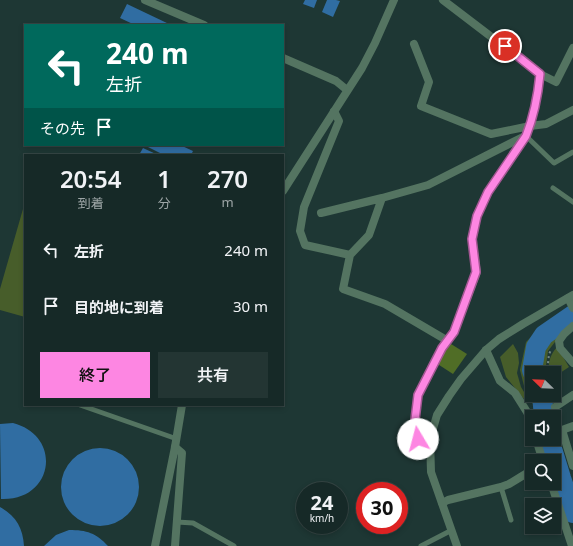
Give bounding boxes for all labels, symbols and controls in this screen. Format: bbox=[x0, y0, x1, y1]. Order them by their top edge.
pin bbox=[488, 29, 522, 63]
text: 240 m bbox=[106, 34, 189, 72]
icon: arrive bbox=[494, 35, 516, 57]
icon: left bbox=[40, 40, 92, 92]
text: 左折 bbox=[106, 72, 142, 96]
icon: arrive bbox=[93, 116, 115, 138]
text: その先 bbox=[40, 118, 85, 138]
text: 20:54 bbox=[60, 162, 121, 195]
text: 1 bbox=[157, 162, 171, 195]
text: 270 bbox=[207, 162, 248, 195]
text: m bbox=[221, 193, 234, 211]
text: 到着 bbox=[78, 194, 104, 212]
text: 分 bbox=[158, 194, 171, 212]
icon: left bbox=[40, 239, 62, 261]
text: 240 m bbox=[224, 240, 268, 260]
text: 左折 bbox=[74, 241, 104, 261]
icon: arrive bbox=[40, 295, 62, 317]
text: 30 m bbox=[233, 296, 268, 316]
text: 目的地に到着 bbox=[74, 297, 164, 317]
button: 終了 bbox=[40, 352, 150, 398]
button: 共有 bbox=[158, 352, 268, 398]
north arrow bbox=[525, 366, 561, 402]
map controls bbox=[525, 366, 561, 534]
button: sound bbox=[525, 410, 561, 446]
position arrow bbox=[397, 418, 439, 460]
button: search bbox=[525, 454, 561, 490]
speed limit sign: 30 bbox=[356, 482, 408, 534]
text: 24 bbox=[311, 489, 333, 516]
button: layers bbox=[525, 498, 561, 534]
text: km/h bbox=[310, 511, 334, 525]

